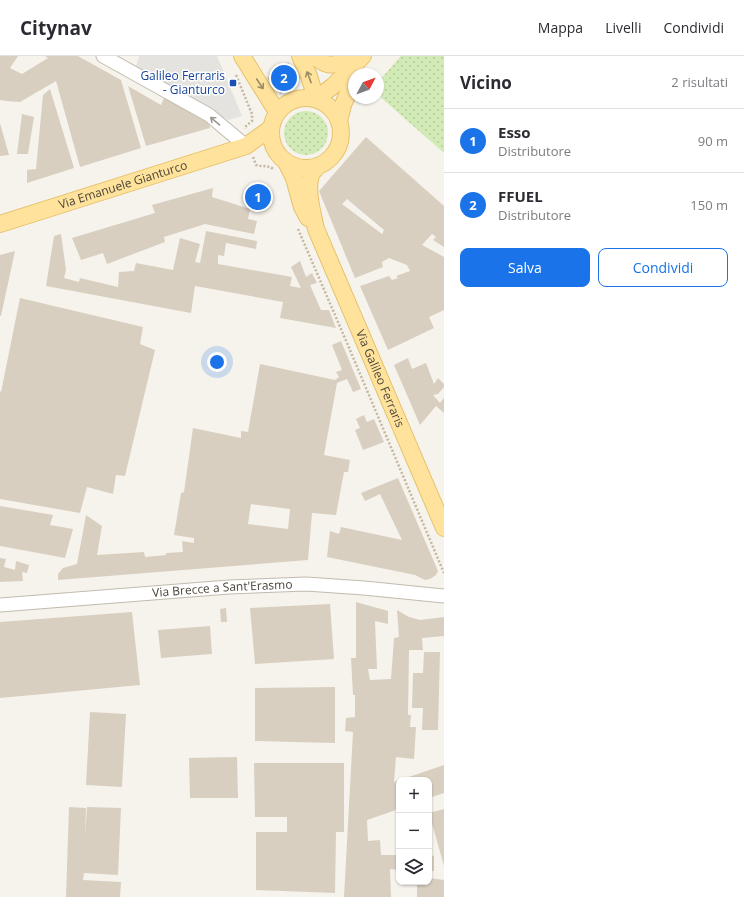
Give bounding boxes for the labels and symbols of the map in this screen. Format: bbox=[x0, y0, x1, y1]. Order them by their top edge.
pin: 2 bbox=[271, 63, 297, 93]
place label: Galileo Ferraris - Gianturco bbox=[140, 67, 225, 98]
north arrow bbox=[348, 68, 384, 104]
one-way arrow bbox=[304, 72, 312, 84]
marker: Galileo Ferraris - Gianturco bbox=[228, 78, 238, 88]
one-way arrow bbox=[256, 78, 264, 90]
one-way arrow bbox=[210, 116, 221, 125]
street label: Via Emanuele Gianturco bbox=[56, 156, 189, 213]
pin: 1 bbox=[245, 182, 271, 212]
street label: Via Galileo Ferraris bbox=[352, 327, 409, 430]
your location bbox=[207, 352, 227, 372]
street label: Via Brecce a Sant'Erasmo bbox=[152, 576, 293, 601]

